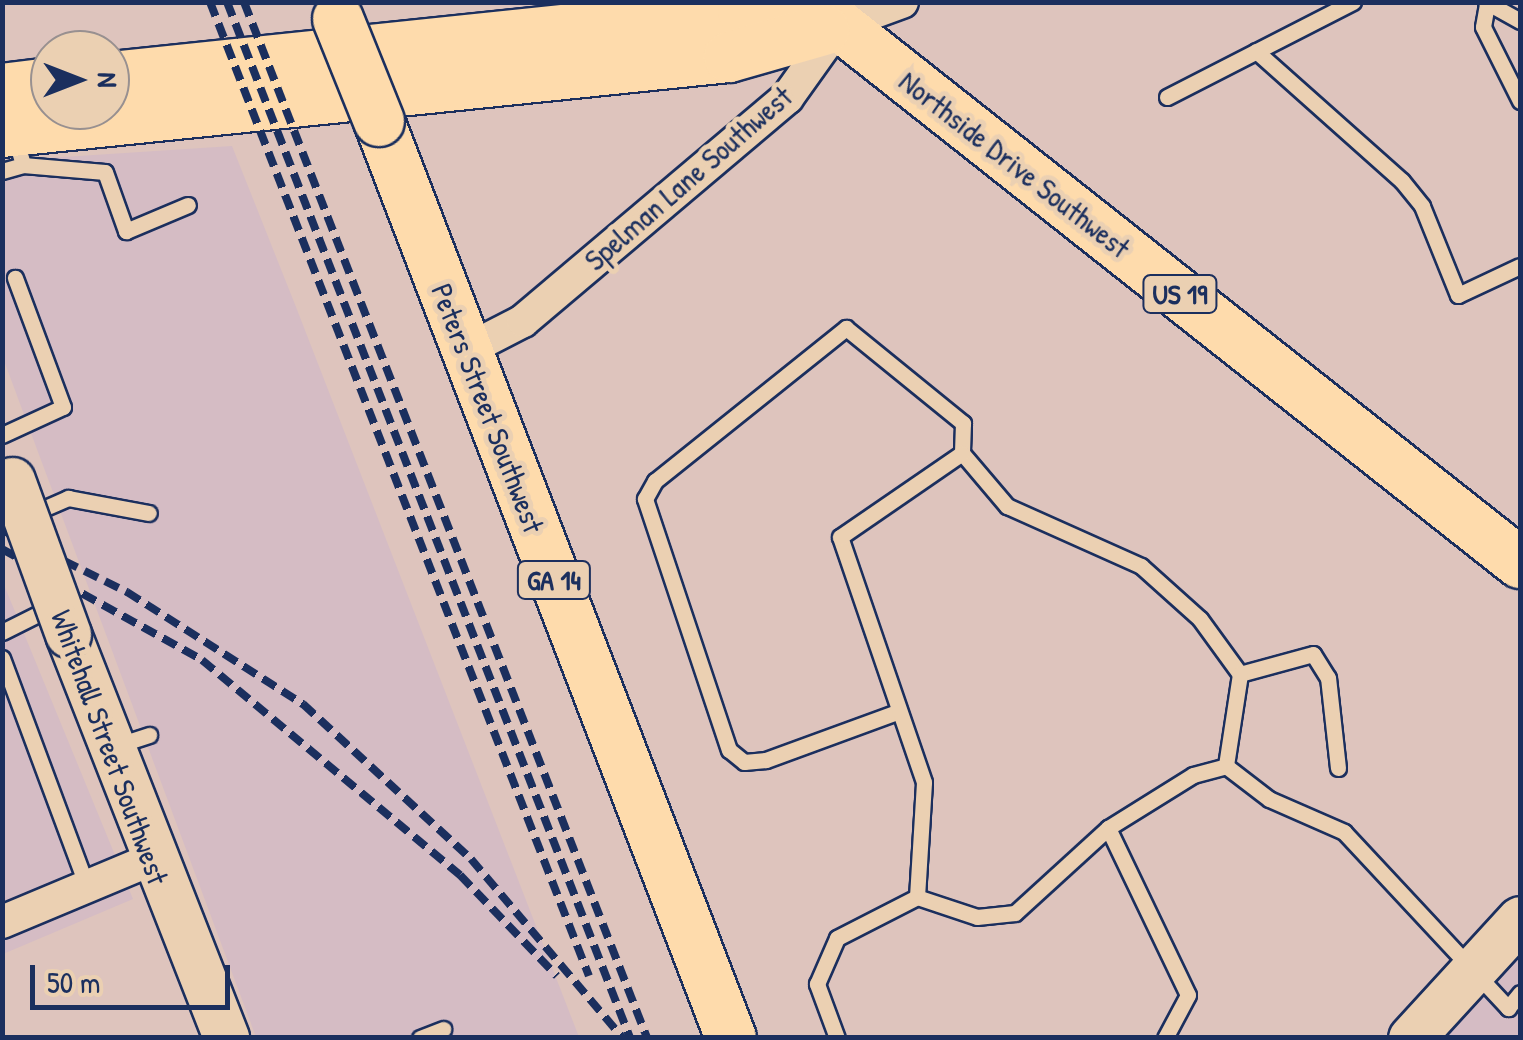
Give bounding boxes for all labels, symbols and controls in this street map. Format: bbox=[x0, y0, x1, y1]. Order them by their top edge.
north arrow bbox=[30, 30, 130, 130]
street label: Northside Drive Southwest bbox=[892, 63, 1138, 265]
text: N bbox=[89, 73, 127, 87]
street label: Spelman Lane Southwest bbox=[577, 78, 799, 278]
road number: US 19 bbox=[1140, 271, 1220, 317]
street label: Peters Street Southwest bbox=[424, 278, 552, 538]
road number: GA 14 bbox=[516, 557, 592, 603]
street label: Whitehall Street Southwest bbox=[44, 605, 176, 889]
scale bar bbox=[35, 945, 235, 1007]
text: 50 m bbox=[47, 962, 100, 1002]

